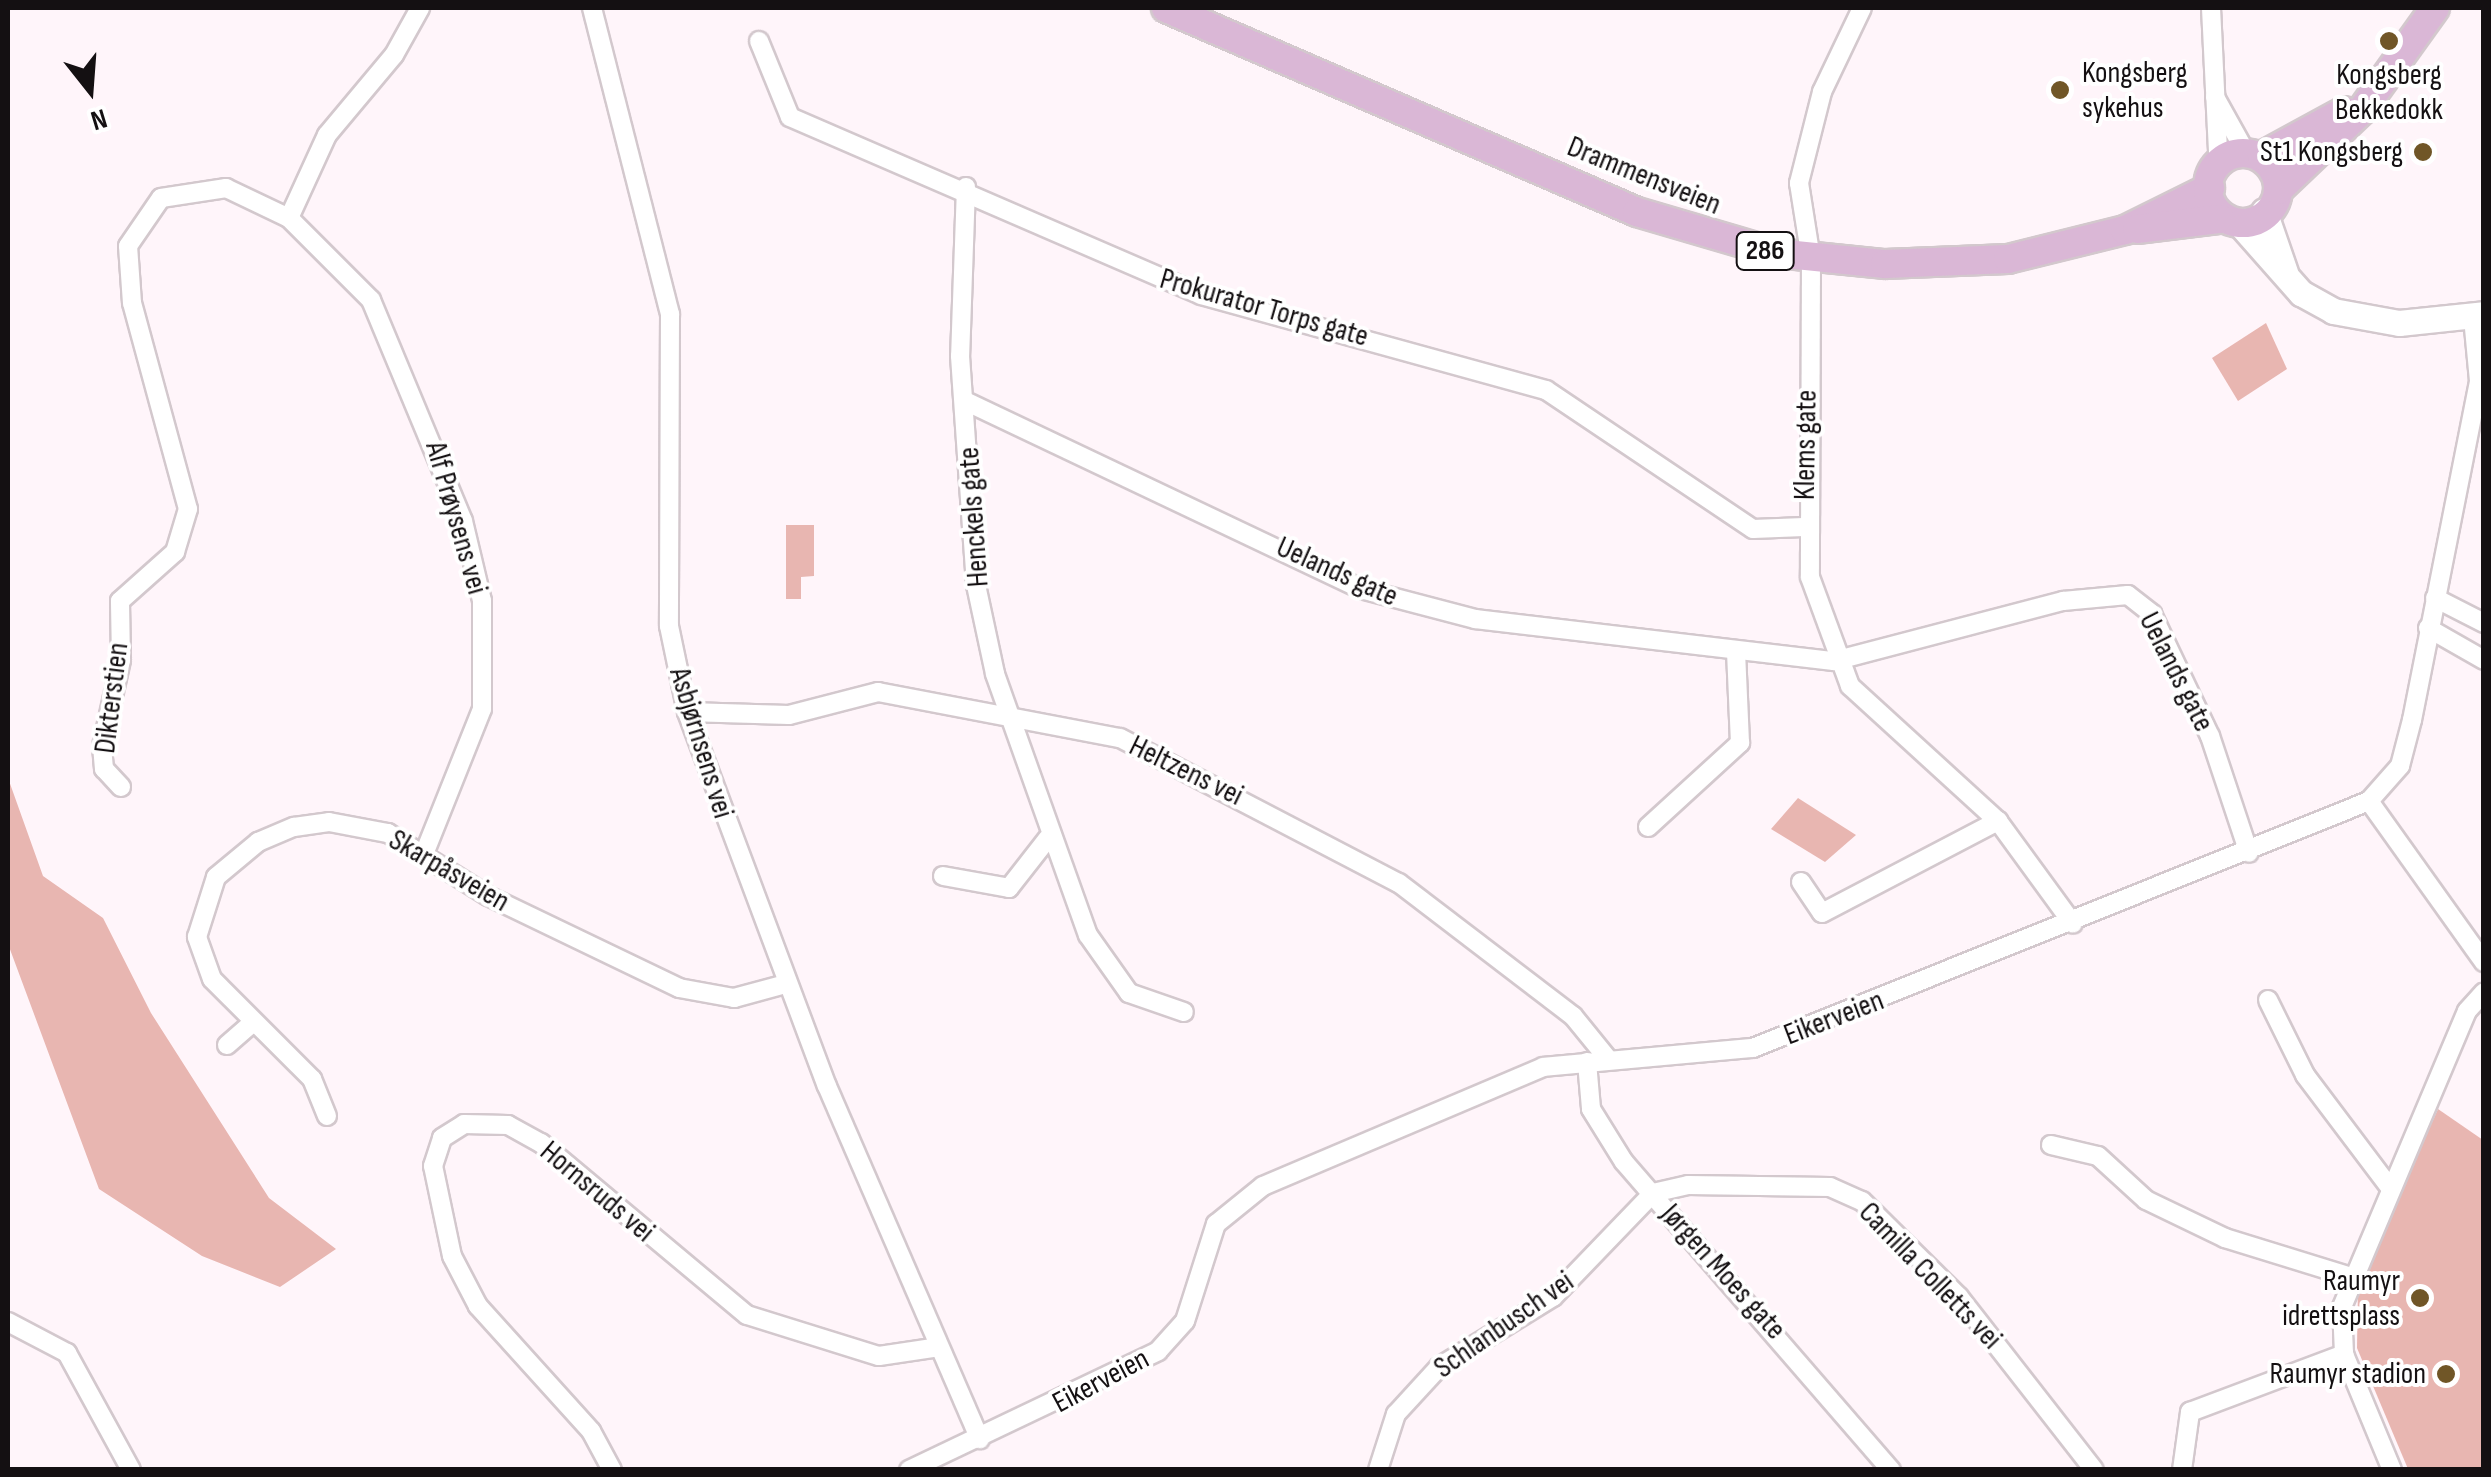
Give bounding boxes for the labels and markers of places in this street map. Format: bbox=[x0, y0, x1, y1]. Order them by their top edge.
marker: Kongsberg Bekkedokk bbox=[2378, 30, 2400, 52]
place label: Kongsberg sykehus bbox=[2082, 55, 2187, 126]
place label: Kongsberg Bekkedokk bbox=[2335, 57, 2443, 128]
marker: Kongsberg sykehus bbox=[2047, 77, 2073, 103]
place label: St1 Kongsberg bbox=[2260, 134, 2403, 170]
marker: St1 Kongsberg bbox=[2412, 141, 2434, 163]
place label: Raumyr idrettsplass bbox=[2282, 1263, 2400, 1334]
marker: Raumyr idrettsplass bbox=[2409, 1287, 2431, 1309]
place label: Raumyr stadion bbox=[2270, 1356, 2426, 1392]
marker: Raumyr stadion bbox=[2435, 1363, 2457, 1385]

